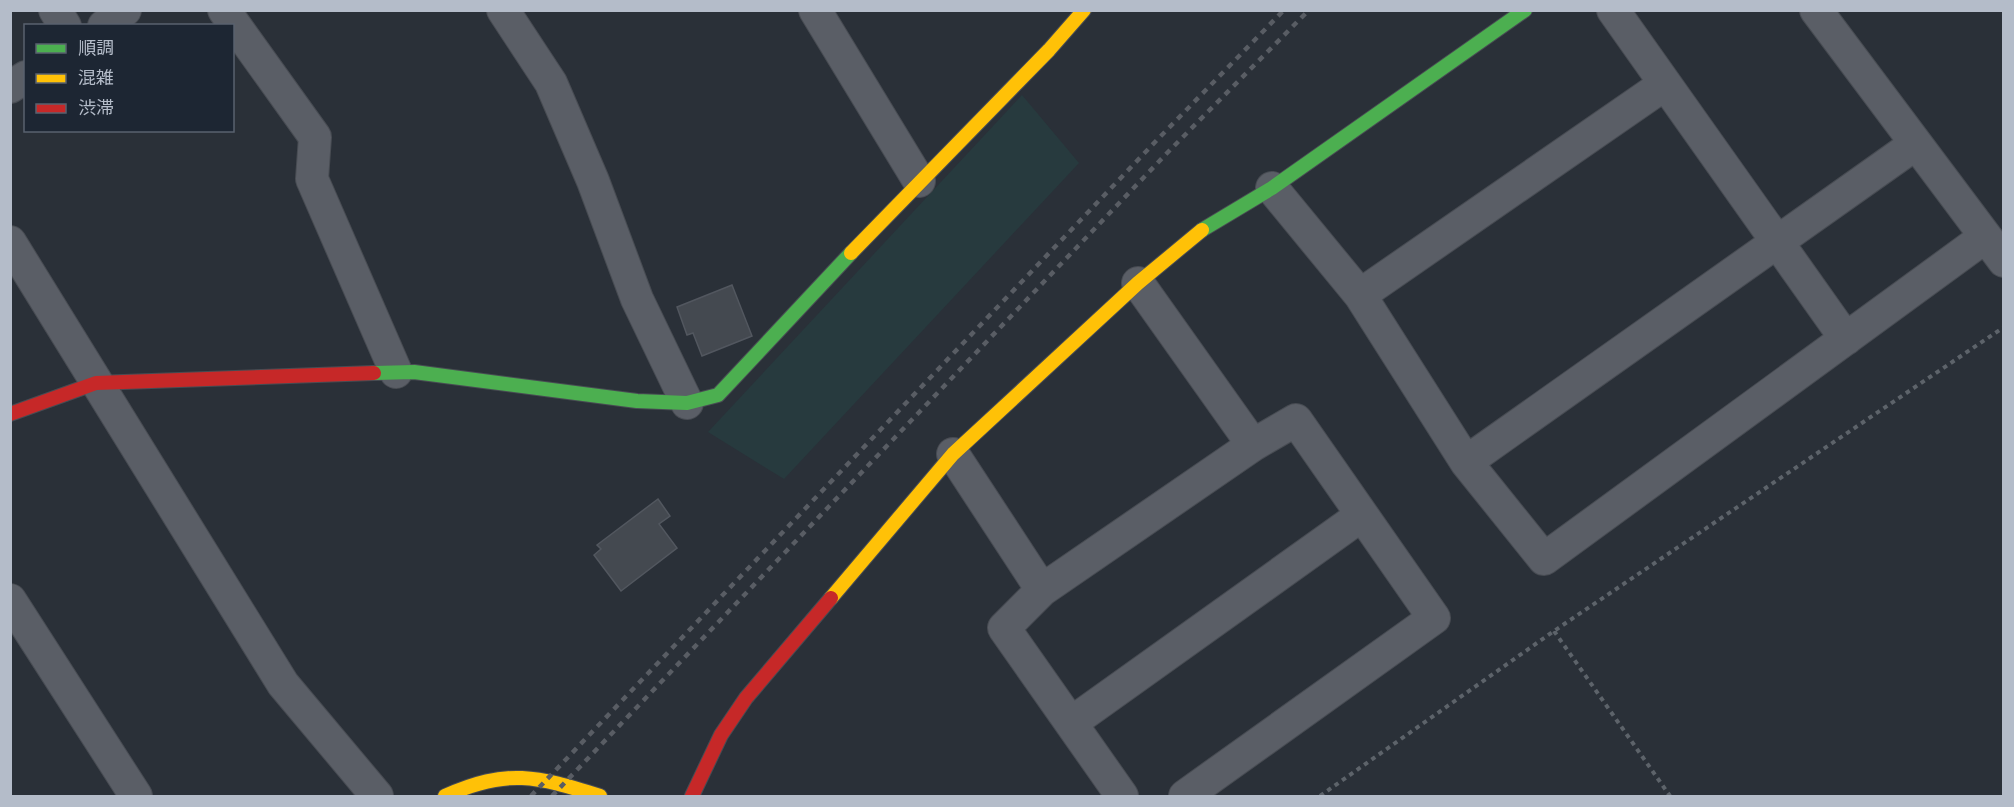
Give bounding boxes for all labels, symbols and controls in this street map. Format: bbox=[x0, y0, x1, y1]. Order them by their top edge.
legend bbox=[24, 24, 234, 132]
text: 順調 bbox=[78, 35, 114, 61]
text: 混雑 bbox=[78, 65, 114, 91]
text: 渋滞 bbox=[78, 95, 114, 121]

